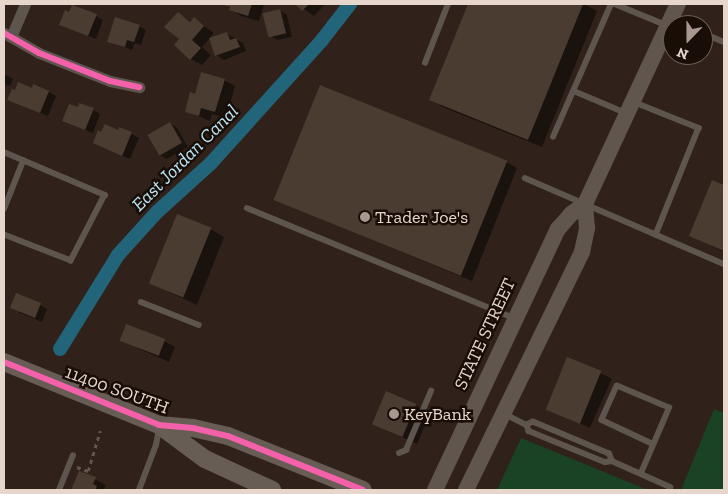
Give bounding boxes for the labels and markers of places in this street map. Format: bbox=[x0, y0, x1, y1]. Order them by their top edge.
place label: Trader Joe's bbox=[375, 206, 469, 228]
marker: Trader Joe's bbox=[359, 211, 371, 223]
place label: KeyBank bbox=[404, 403, 471, 425]
marker: KeyBank bbox=[388, 408, 400, 420]

